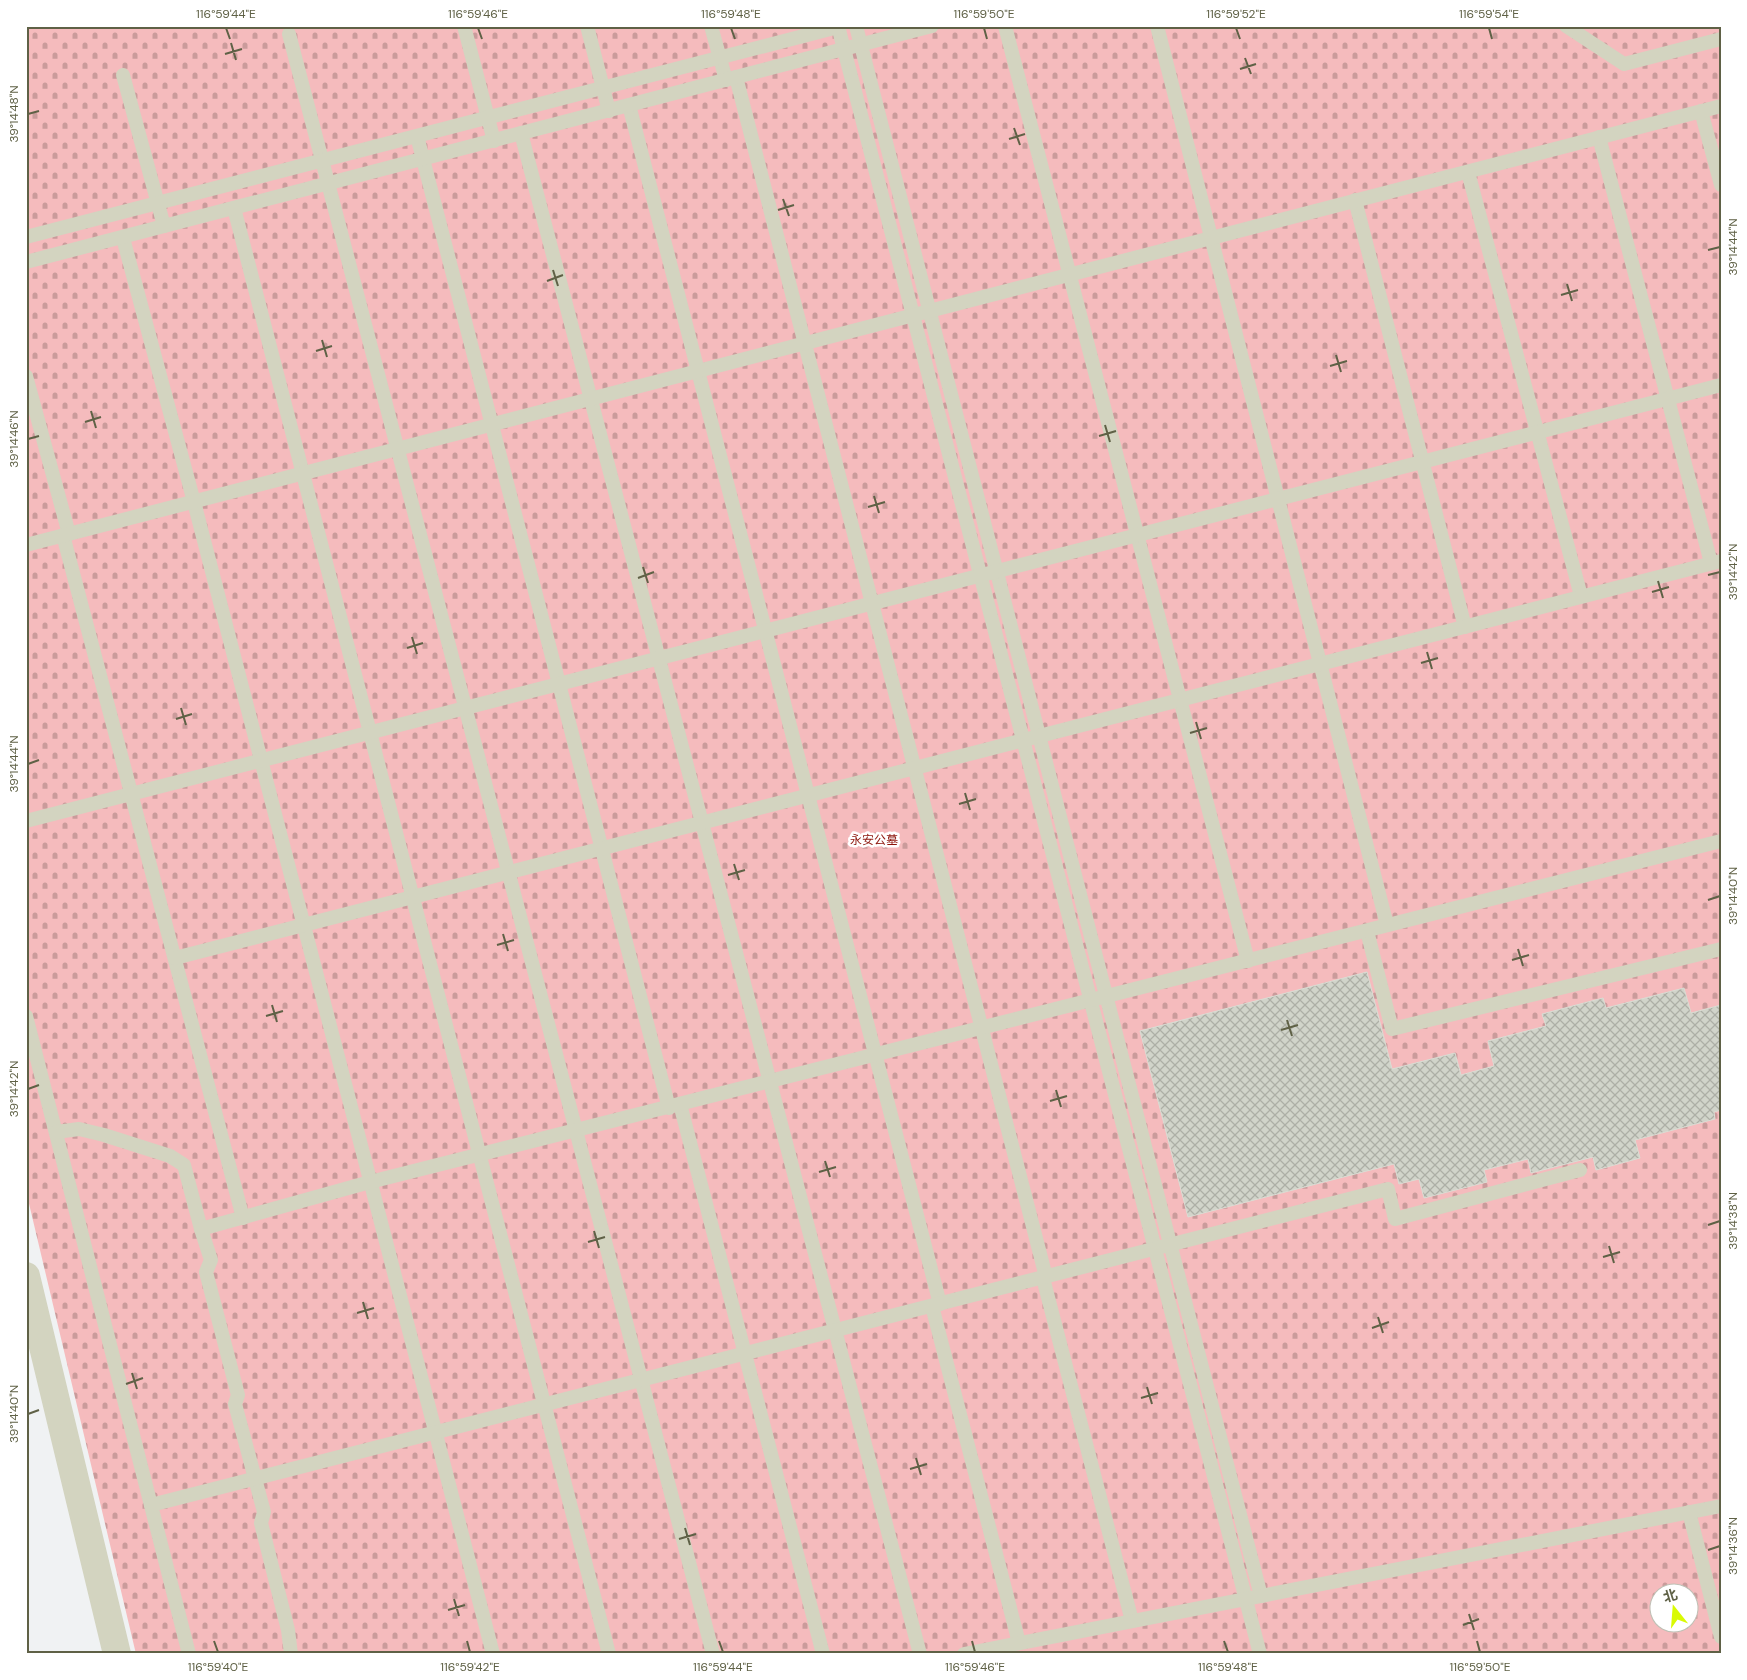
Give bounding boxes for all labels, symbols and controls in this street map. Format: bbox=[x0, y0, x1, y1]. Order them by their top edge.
text: 116°59'44"E bbox=[196, 6, 256, 22]
text: 116°59'46"E bbox=[448, 6, 508, 22]
text: 116°59'48"E bbox=[701, 6, 761, 22]
text: 116°59'50"E bbox=[954, 6, 1015, 22]
text: 116°59'52"E bbox=[1206, 6, 1266, 22]
text: 116°59'54"E bbox=[1459, 6, 1519, 22]
text: 39°14'48"N bbox=[6, 85, 22, 143]
text: 39°14'44"N bbox=[1725, 218, 1741, 276]
text: 39°14'46"N bbox=[6, 410, 22, 468]
text: 39°14'42"N bbox=[1725, 544, 1741, 600]
text: 39°14'44"N bbox=[6, 735, 22, 793]
park label: 永安公墓 bbox=[850, 832, 898, 848]
text: 39°14'40"N bbox=[1725, 867, 1741, 925]
text: 39°14'42"N bbox=[6, 1061, 22, 1117]
text: 39°14'38"N bbox=[1725, 1192, 1741, 1250]
text: 39°14'40"N bbox=[6, 1385, 22, 1443]
text: 39°14'36"N bbox=[1725, 1517, 1741, 1575]
north arrow bbox=[1650, 1582, 1700, 1632]
text: 北 bbox=[1661, 1585, 1680, 1606]
text: 116°59'40"E bbox=[188, 1659, 249, 1675]
text: 116°59'42"E bbox=[440, 1659, 500, 1675]
text: 116°59'44"E bbox=[693, 1659, 753, 1675]
text: 116°59'46"E bbox=[945, 1659, 1005, 1675]
text: 116°59'48"E bbox=[1198, 1659, 1258, 1675]
text: 116°59'50"E bbox=[1450, 1659, 1511, 1675]

